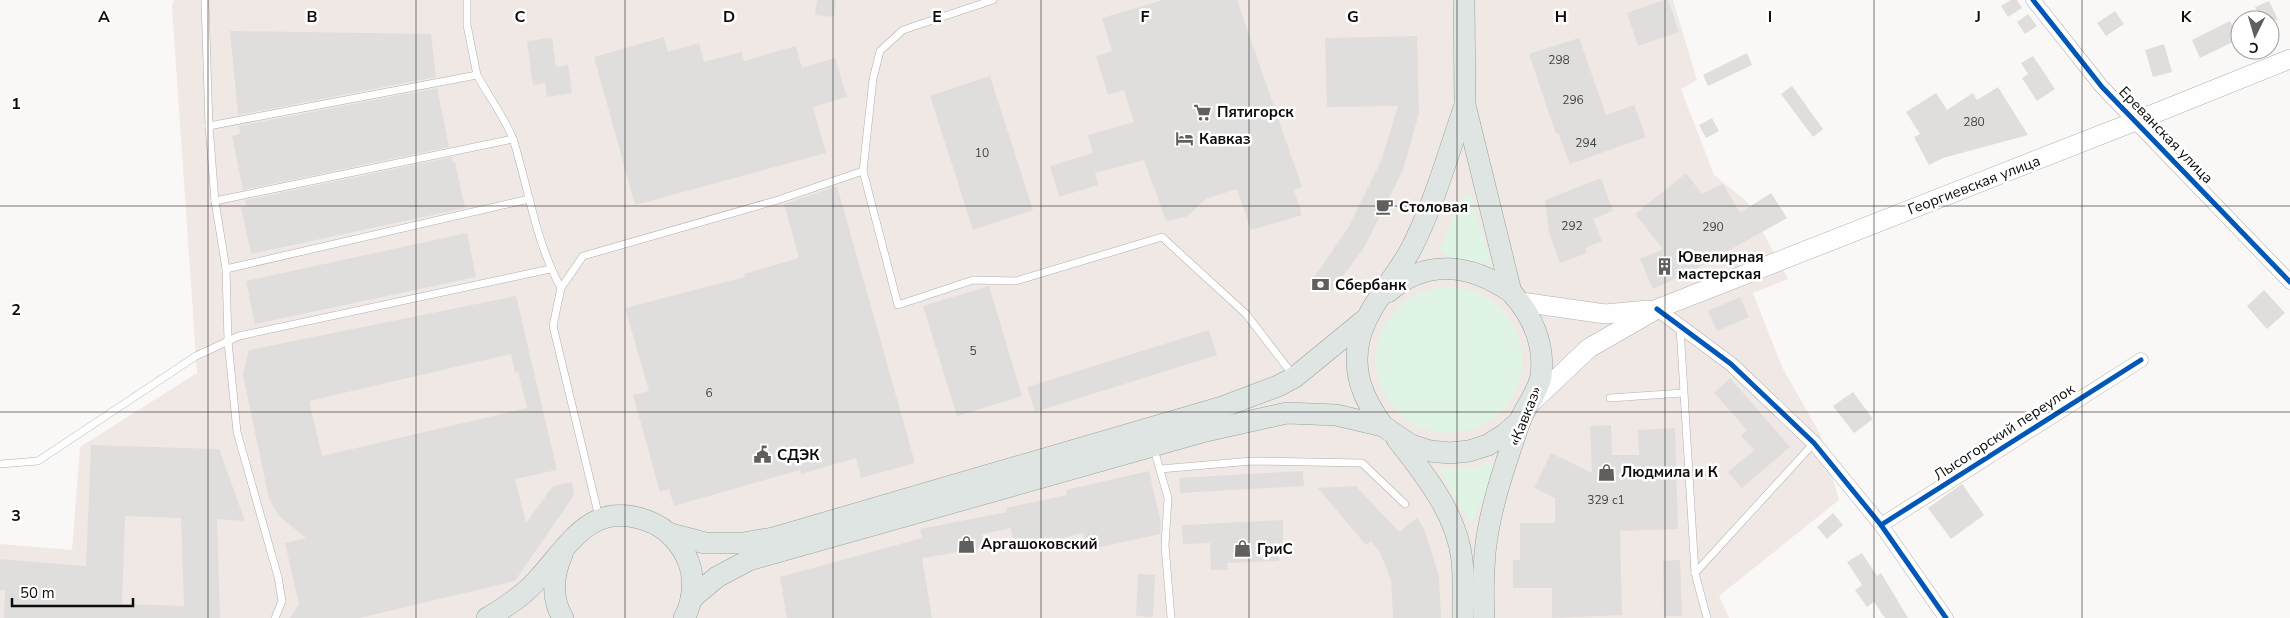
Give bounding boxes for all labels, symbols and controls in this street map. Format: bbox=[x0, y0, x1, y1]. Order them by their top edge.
text: A bbox=[98, 6, 110, 28]
text: B bbox=[306, 6, 318, 28]
text: C bbox=[515, 6, 526, 28]
text: D bbox=[723, 6, 735, 28]
text: E bbox=[932, 6, 942, 28]
text: F bbox=[1141, 6, 1150, 28]
text: G bbox=[1347, 6, 1359, 28]
text: H bbox=[1555, 6, 1567, 28]
text: I bbox=[1768, 6, 1772, 28]
text: J bbox=[1974, 6, 1981, 28]
text: K bbox=[2181, 6, 2193, 28]
north arrow bbox=[2230, 10, 2280, 60]
text: С bbox=[2248, 38, 2259, 57]
house number: 298 bbox=[1548, 52, 1570, 68]
street label: Ереванская улица bbox=[2114, 82, 2218, 188]
house number: 296 bbox=[1562, 92, 1584, 108]
text: 1 bbox=[11, 93, 21, 115]
supermarket icon: Пятигорск bbox=[1193, 102, 1213, 122]
place label: Пятигорск bbox=[1217, 102, 1294, 122]
house number: 280 bbox=[1963, 114, 1985, 130]
hotel icon: Кавказ bbox=[1175, 129, 1195, 149]
place label: Кавказ bbox=[1199, 129, 1251, 149]
house number: 294 bbox=[1575, 135, 1597, 151]
house number: 10 bbox=[975, 145, 989, 161]
street label: Георгиевская улица bbox=[1905, 151, 2043, 219]
cafe icon: Столовая bbox=[1375, 197, 1395, 217]
place label: Столовая bbox=[1399, 197, 1468, 217]
house number: 292 bbox=[1561, 218, 1583, 234]
house number: 290 bbox=[1702, 219, 1724, 235]
place label: Ювелирная мастерская bbox=[1678, 247, 1764, 284]
building icon: Ювелирная мастерская bbox=[1654, 256, 1674, 276]
bank icon: Сбербанк bbox=[1311, 275, 1331, 295]
place label: Сбербанк bbox=[1335, 275, 1407, 295]
text: 2 bbox=[11, 299, 21, 321]
house number: 5 bbox=[969, 343, 977, 359]
street label: Лысогорский переулок bbox=[1930, 379, 2078, 485]
street label: «Кавказ» bbox=[1504, 383, 1546, 449]
house number: 6 bbox=[705, 385, 713, 401]
public building icon: СДЭК bbox=[753, 445, 773, 465]
place label: СДЭК bbox=[777, 445, 820, 465]
shop icon: Людмила и К bbox=[1597, 462, 1617, 482]
place label: Людмила и К bbox=[1621, 462, 1719, 482]
house number: 329 с1 bbox=[1587, 492, 1625, 508]
text: 3 bbox=[11, 505, 21, 527]
shop icon: Аргашоковский bbox=[957, 534, 977, 554]
place label: Аргашоковский bbox=[981, 534, 1098, 554]
shop icon: ГриС bbox=[1233, 539, 1253, 559]
place label: ГриС bbox=[1257, 539, 1293, 559]
scale bar bbox=[12, 576, 134, 608]
text: 50 m bbox=[20, 583, 55, 603]

